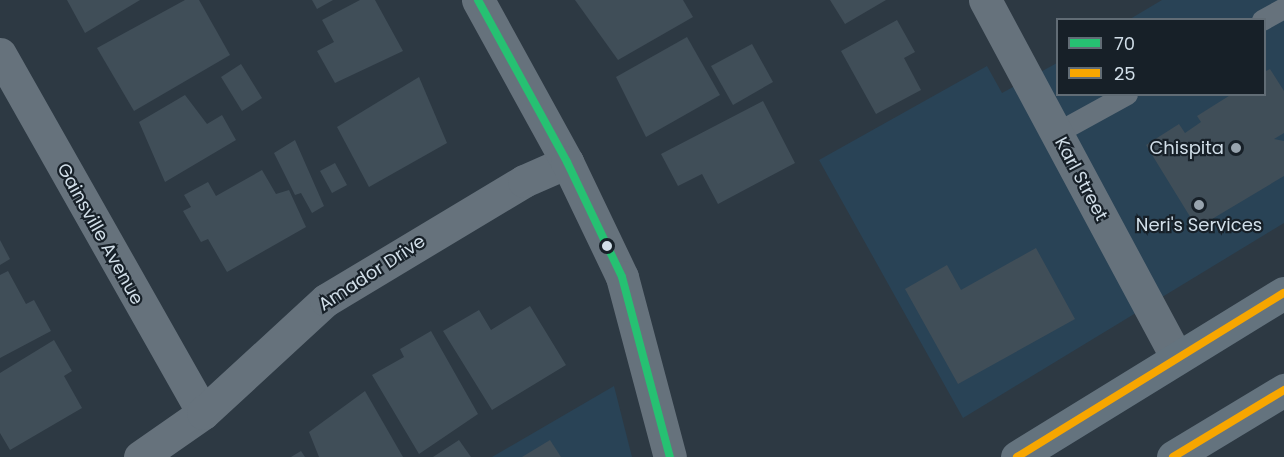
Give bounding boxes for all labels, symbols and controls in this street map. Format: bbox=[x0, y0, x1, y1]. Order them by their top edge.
legend bbox=[1056, 18, 1266, 96]
text: 70 bbox=[1114, 31, 1135, 56]
text: 25 bbox=[1114, 61, 1136, 86]
street label: Karl Street bbox=[1050, 133, 1112, 225]
place label: Chispita bbox=[1149, 137, 1224, 159]
marker: Chispita bbox=[1229, 141, 1243, 155]
street label: Gainsville Avenue bbox=[52, 159, 148, 309]
marker: Neri's Services bbox=[1192, 198, 1206, 212]
place label: Neri's Services bbox=[1136, 214, 1262, 236]
street label: Amador Drive bbox=[314, 230, 430, 316]
unlabelled marker bbox=[601, 240, 613, 252]

